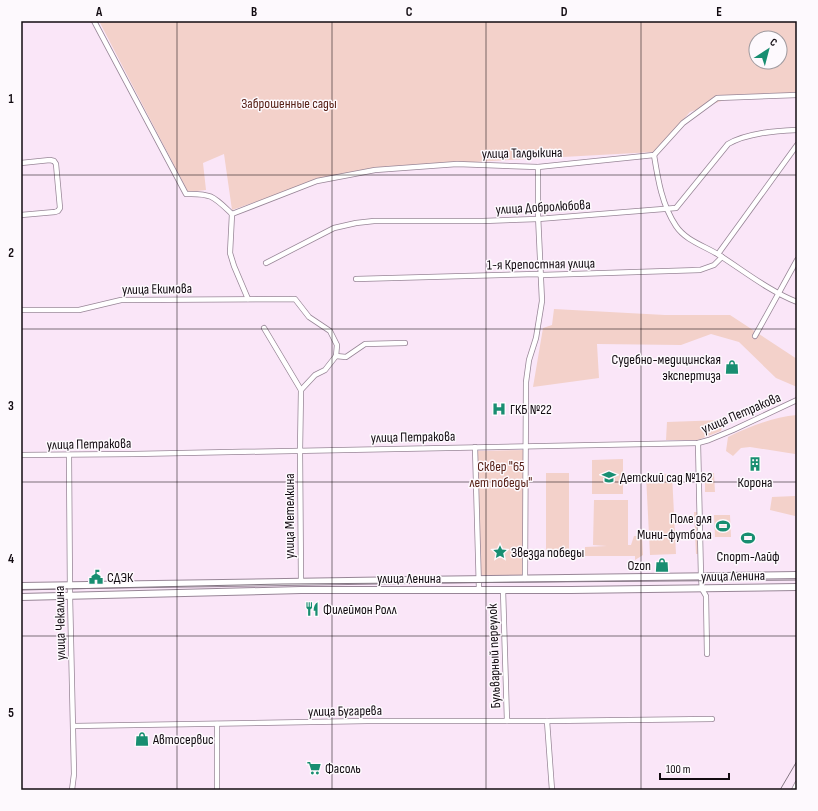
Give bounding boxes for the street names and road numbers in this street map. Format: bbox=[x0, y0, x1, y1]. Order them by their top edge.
street label: улица Талдыкина bbox=[481, 144, 563, 162]
street label: улица Добролюбова bbox=[495, 196, 591, 218]
street label: 1-я Крепостная улица bbox=[487, 255, 595, 273]
street label: улица Екимова bbox=[122, 280, 192, 298]
street label: улица Петракова bbox=[699, 389, 783, 437]
street label: улица Петракова bbox=[371, 428, 455, 446]
street label: улица Петракова bbox=[47, 435, 131, 453]
street label: улица Метелкина bbox=[281, 473, 298, 559]
street label: улица Ленина bbox=[701, 567, 765, 585]
street label: улица Ленина bbox=[377, 570, 441, 587]
street label: улица Чекалина bbox=[51, 586, 69, 660]
street label: Бульварный переулок bbox=[484, 603, 504, 709]
street label: улица Бугарева bbox=[308, 702, 382, 720]

